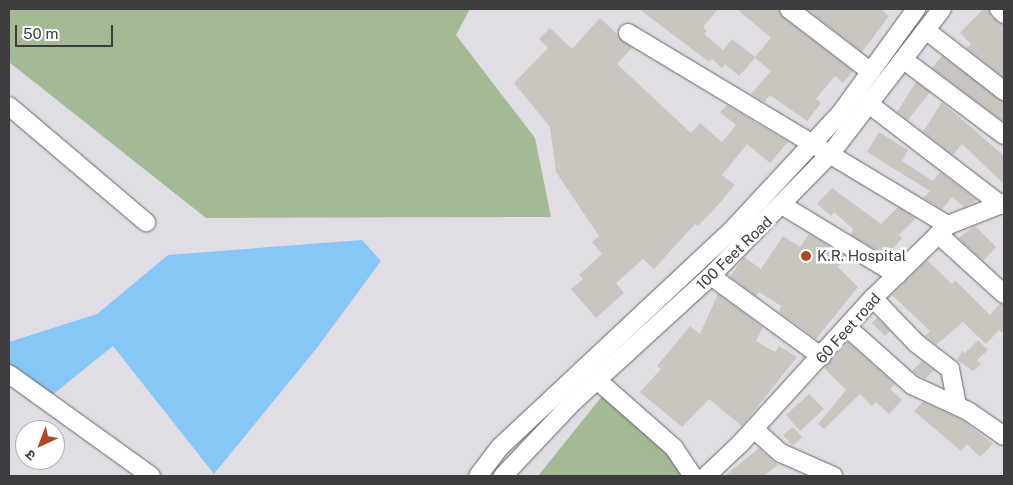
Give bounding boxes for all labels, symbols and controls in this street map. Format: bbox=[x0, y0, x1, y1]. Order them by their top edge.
scale bar bbox=[18, 15, 115, 47]
text: 50 m bbox=[23, 25, 58, 42]
street label: 100 Feet Road bbox=[692, 212, 776, 294]
place label: K.R. Hospital bbox=[817, 247, 906, 265]
marker: K.R. Hospital bbox=[799, 249, 813, 263]
street label: 60 Feet road bbox=[812, 289, 884, 367]
north arrow bbox=[15, 420, 65, 470]
text: उ bbox=[22, 447, 39, 464]

